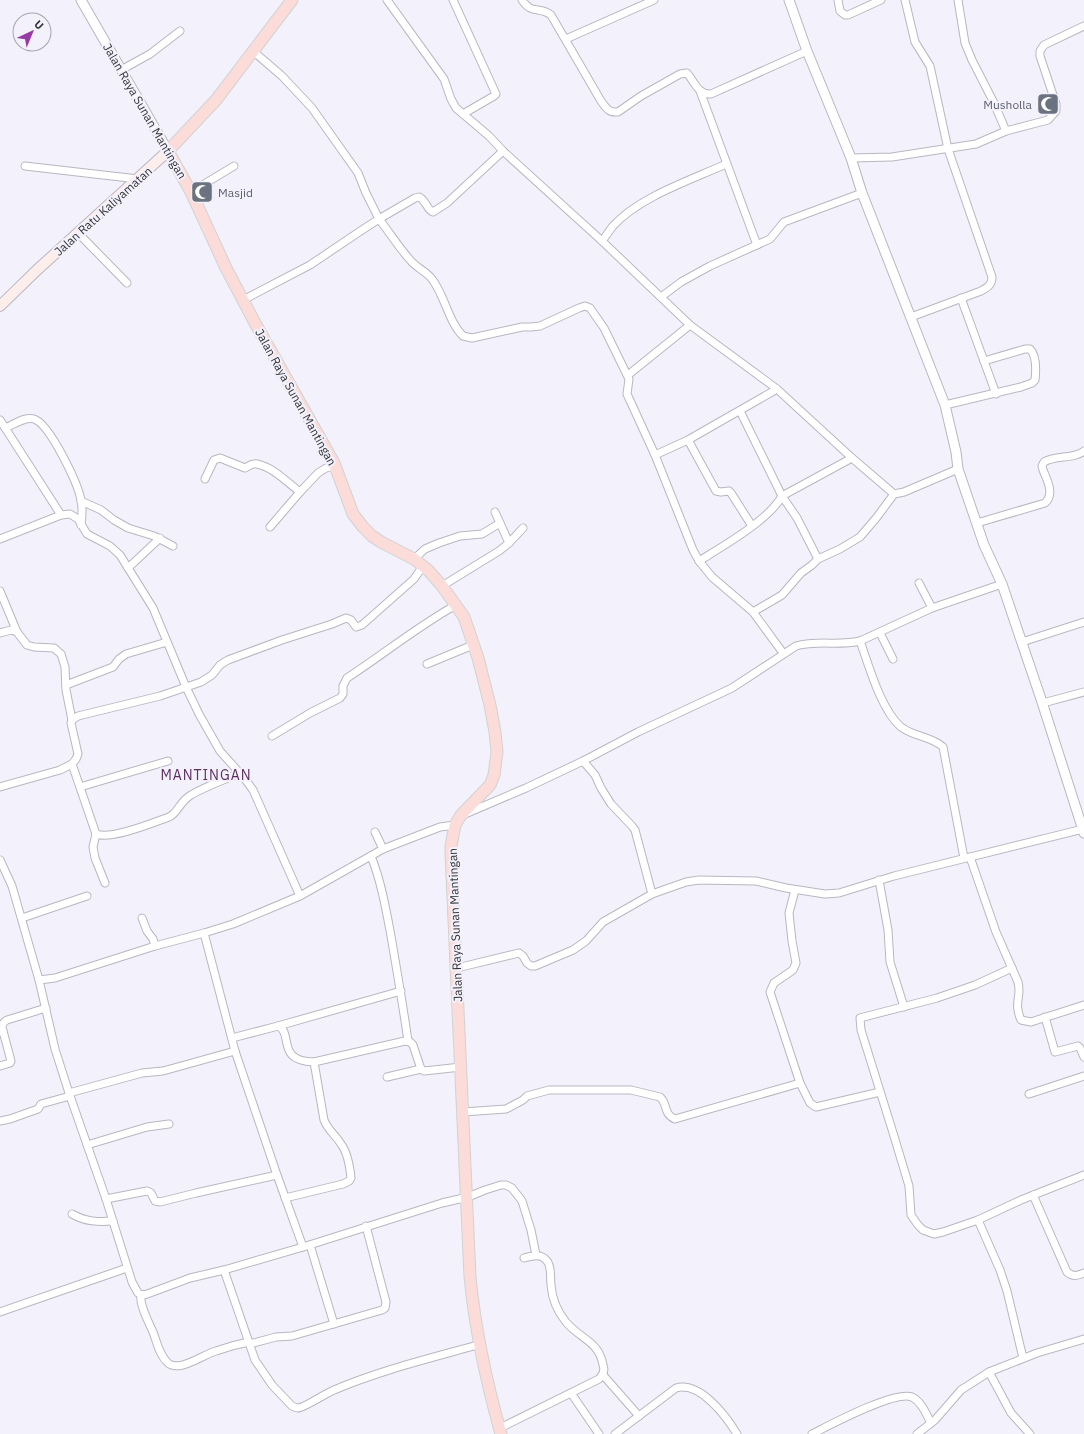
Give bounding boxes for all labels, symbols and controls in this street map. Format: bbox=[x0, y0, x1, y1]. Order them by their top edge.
north arrow bbox=[12, 12, 52, 52]
text: U bbox=[31, 17, 47, 32]
street label: Jalan Raya Sunan Mantingan bbox=[100, 41, 190, 181]
mosque icon: Musholla bbox=[1035, 91, 1061, 117]
place label: Musholla bbox=[983, 97, 1033, 112]
street label: Jalan Ratu Kaliyamatan bbox=[51, 163, 155, 259]
mosque icon: Masjid bbox=[189, 179, 215, 205]
place label: Masjid bbox=[218, 185, 253, 200]
street label: Jalan Raya Sunan Mantingan bbox=[252, 326, 340, 468]
district label: MANTINGAN bbox=[160, 766, 252, 784]
street label: Jalan Raya Sunan Mantingan bbox=[445, 848, 465, 1002]

